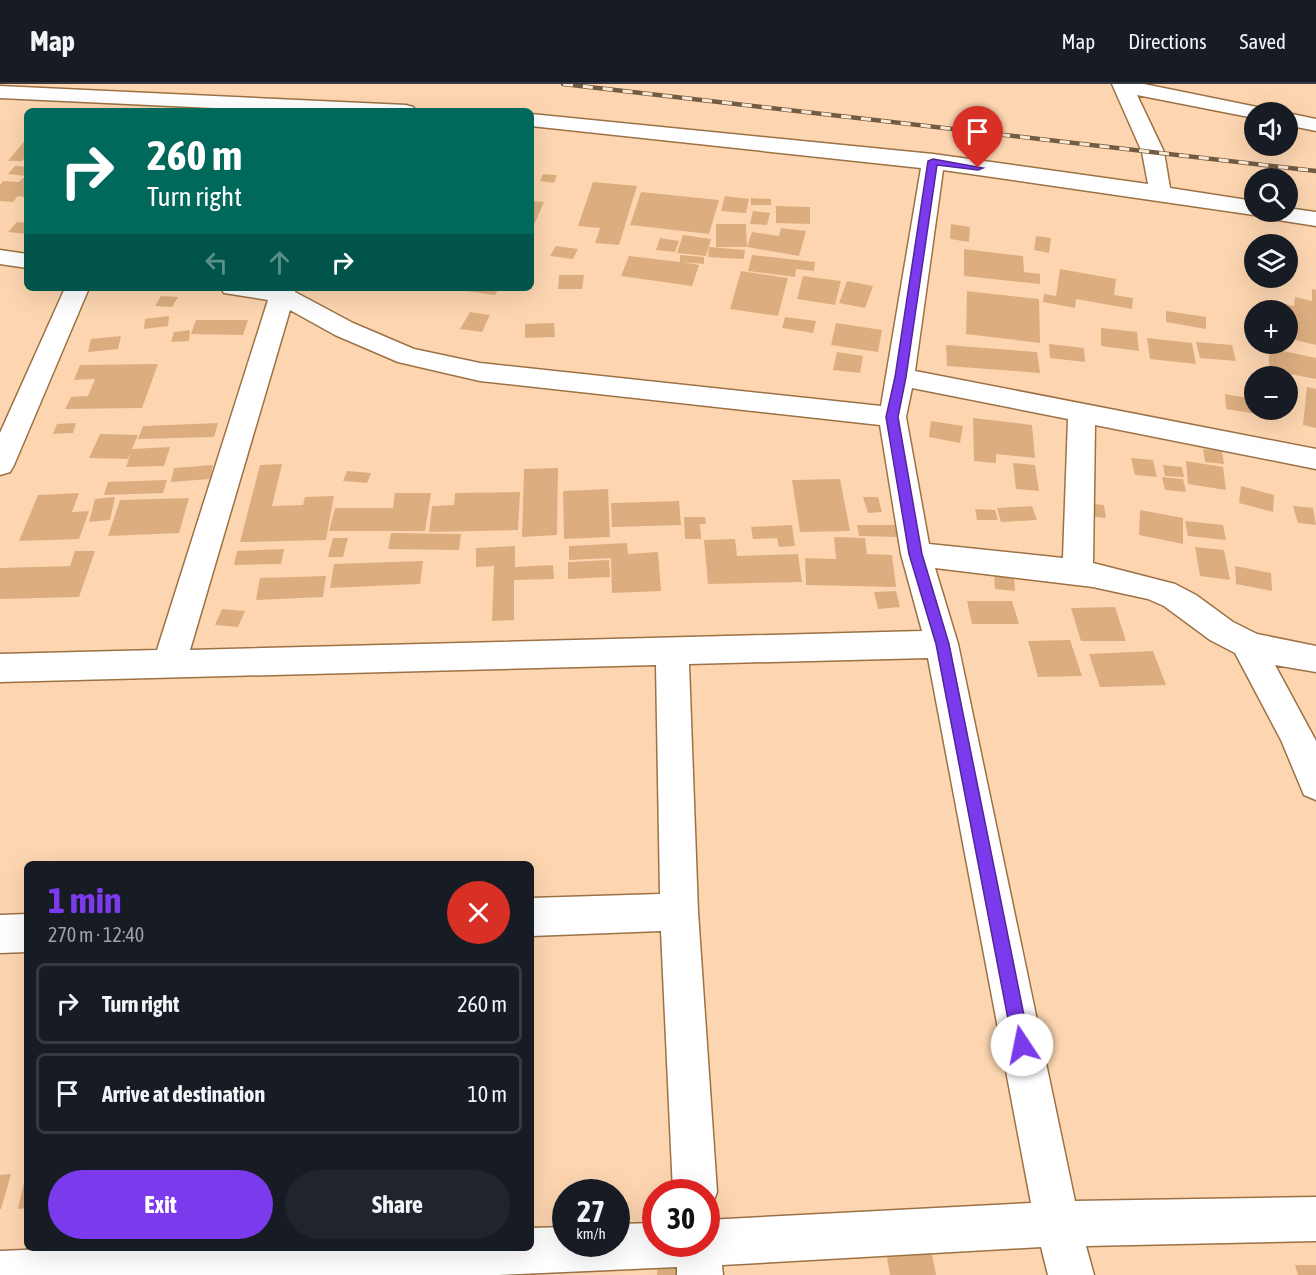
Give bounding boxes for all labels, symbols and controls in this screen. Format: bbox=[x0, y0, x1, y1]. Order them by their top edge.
text: Map bbox=[30, 25, 75, 57]
text: Map bbox=[1061, 29, 1095, 53]
text: Directions bbox=[1128, 29, 1207, 53]
text: Saved bbox=[1240, 29, 1286, 53]
map controls bbox=[1244, 102, 1298, 420]
button: sound bbox=[1244, 102, 1298, 156]
pin bbox=[952, 106, 1003, 168]
icon: arrive bbox=[961, 115, 994, 148]
text: 260 m bbox=[147, 131, 242, 179]
icon: right bbox=[48, 132, 126, 210]
button: search bbox=[1244, 168, 1298, 222]
text: Turn right bbox=[147, 181, 242, 212]
button: layers bbox=[1244, 234, 1298, 288]
icon: left bbox=[200, 246, 233, 279]
icon: ahead bbox=[263, 246, 296, 279]
icon: right bbox=[326, 246, 359, 279]
button: + bbox=[1244, 300, 1298, 354]
button: − bbox=[1244, 366, 1298, 420]
text: 1 min bbox=[48, 879, 122, 921]
button: close bbox=[447, 881, 510, 944]
text: 270 m · 12:40 bbox=[48, 923, 144, 946]
icon: right bbox=[51, 987, 84, 1020]
text: Turn right bbox=[102, 991, 179, 1017]
text: 260 m bbox=[457, 991, 507, 1017]
position arrow bbox=[990, 1013, 1054, 1077]
icon: arrive bbox=[51, 1077, 84, 1110]
text: Arrive at destination bbox=[102, 1081, 265, 1107]
text: 10 m bbox=[467, 1081, 507, 1107]
button: Exit bbox=[48, 1170, 273, 1239]
button: Share bbox=[285, 1170, 510, 1239]
speed limit sign: 30 bbox=[642, 1179, 720, 1257]
text: 27 bbox=[577, 1194, 605, 1228]
text: km/h bbox=[576, 1225, 606, 1242]

